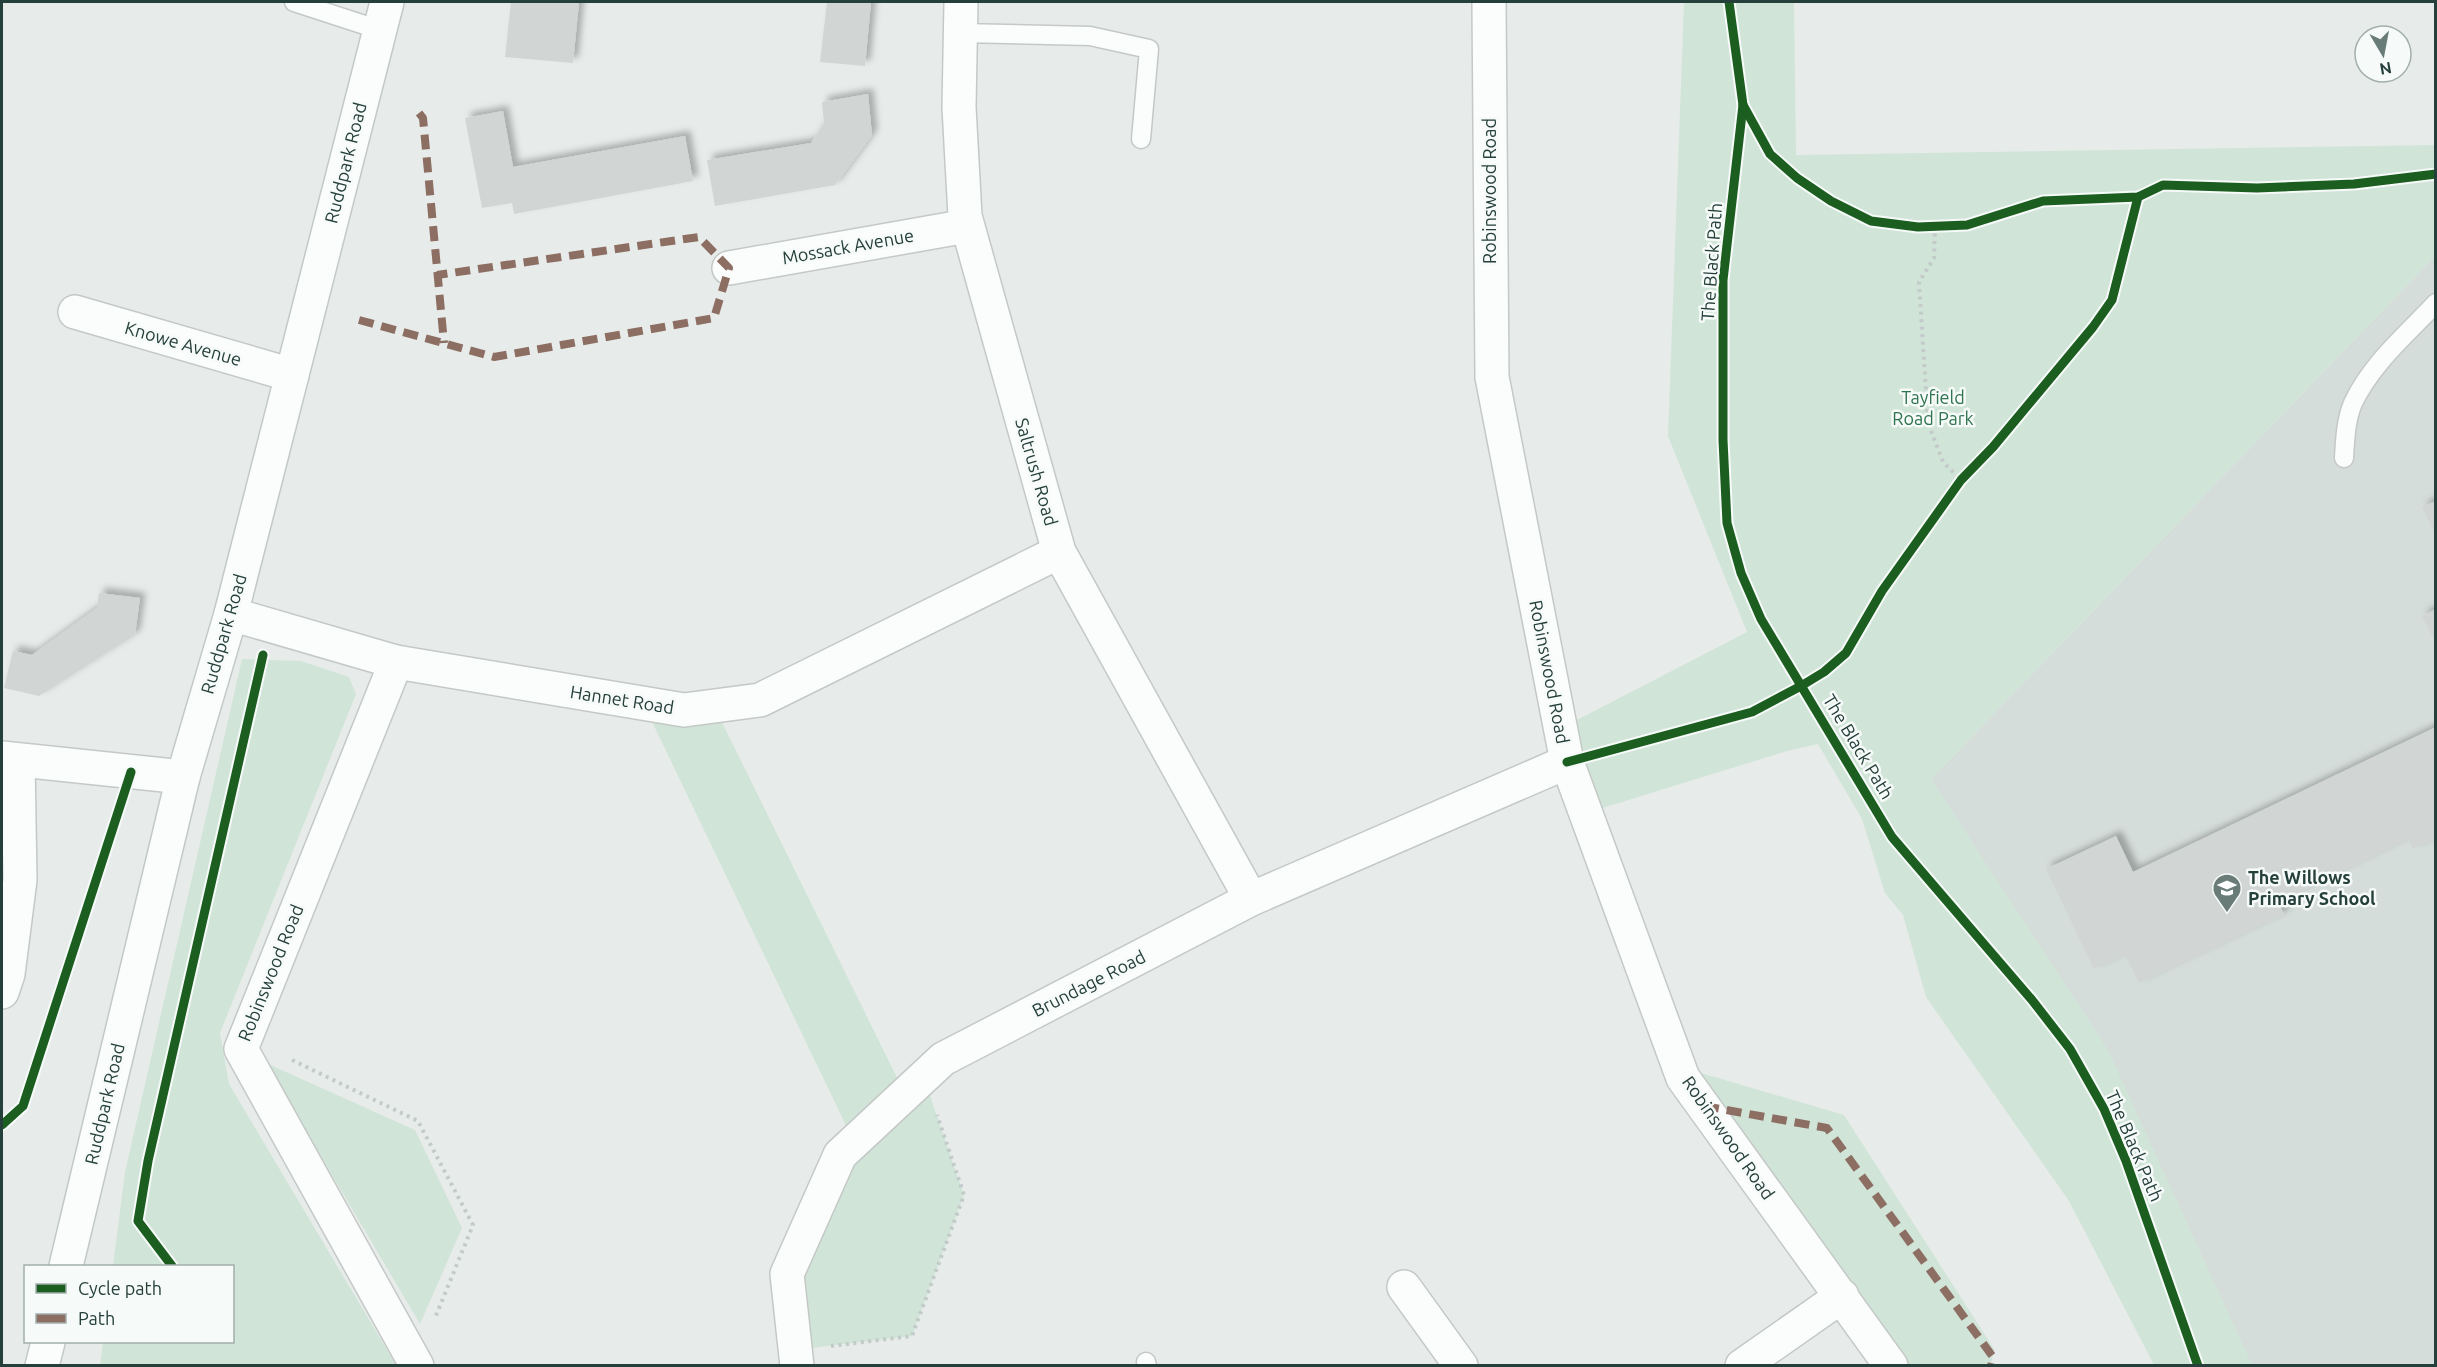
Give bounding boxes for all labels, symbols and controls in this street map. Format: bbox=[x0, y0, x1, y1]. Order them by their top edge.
north arrow bbox=[2353, 24, 2413, 84]
text: N bbox=[2378, 59, 2393, 79]
street label: Ruddpark Road bbox=[320, 100, 370, 225]
street label: Robinswood Road bbox=[1479, 118, 1499, 264]
street label: The Black Path bbox=[1697, 202, 1725, 322]
street label: Mossack Avenue bbox=[780, 225, 915, 267]
street label: Knowe Avenue bbox=[123, 317, 244, 369]
park label: Tayfield Road Park bbox=[1892, 387, 1974, 428]
street label: Saltrush Road bbox=[1012, 415, 1062, 528]
street label: Ruddpark Road bbox=[196, 571, 250, 696]
street label: Robinswood Road bbox=[1526, 598, 1574, 745]
street label: Hannet Road bbox=[569, 681, 676, 717]
street label: The Black Path bbox=[1820, 691, 1898, 802]
place label: The Willows Primary School bbox=[2248, 867, 2376, 908]
school or university icon: The Willows Primary School bbox=[2211, 872, 2243, 914]
street label: Robinswood Road bbox=[233, 901, 307, 1044]
street label: Brundage Road bbox=[1029, 946, 1149, 1020]
street label: Ruddpark Road bbox=[80, 1041, 128, 1166]
street label: Robinswood Road bbox=[1679, 1072, 1779, 1203]
street label: The Black Path bbox=[2103, 1087, 2167, 1204]
legend bbox=[24, 1265, 234, 1343]
text: Cycle path bbox=[78, 1278, 162, 1298]
text: Path bbox=[78, 1308, 115, 1328]

